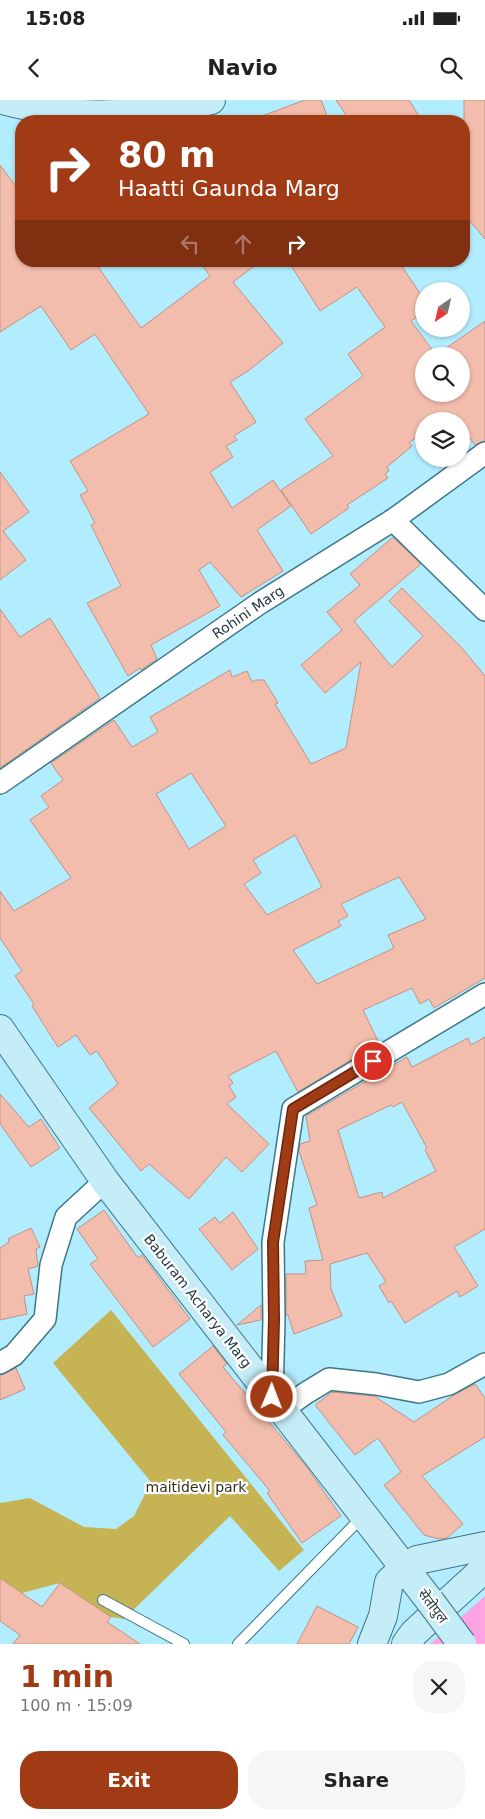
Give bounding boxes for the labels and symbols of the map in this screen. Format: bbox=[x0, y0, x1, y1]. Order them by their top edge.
north arrow bbox=[415, 282, 470, 338]
street label: Rohini Marg bbox=[209, 582, 287, 642]
pin bbox=[352, 1040, 394, 1082]
street label: Baburam Acharya Marg bbox=[141, 1231, 255, 1371]
position arrow bbox=[245, 1370, 297, 1422]
park label: maitidevi park bbox=[146, 1479, 247, 1495]
street label: सेतोपुल bbox=[413, 1585, 452, 1628]

